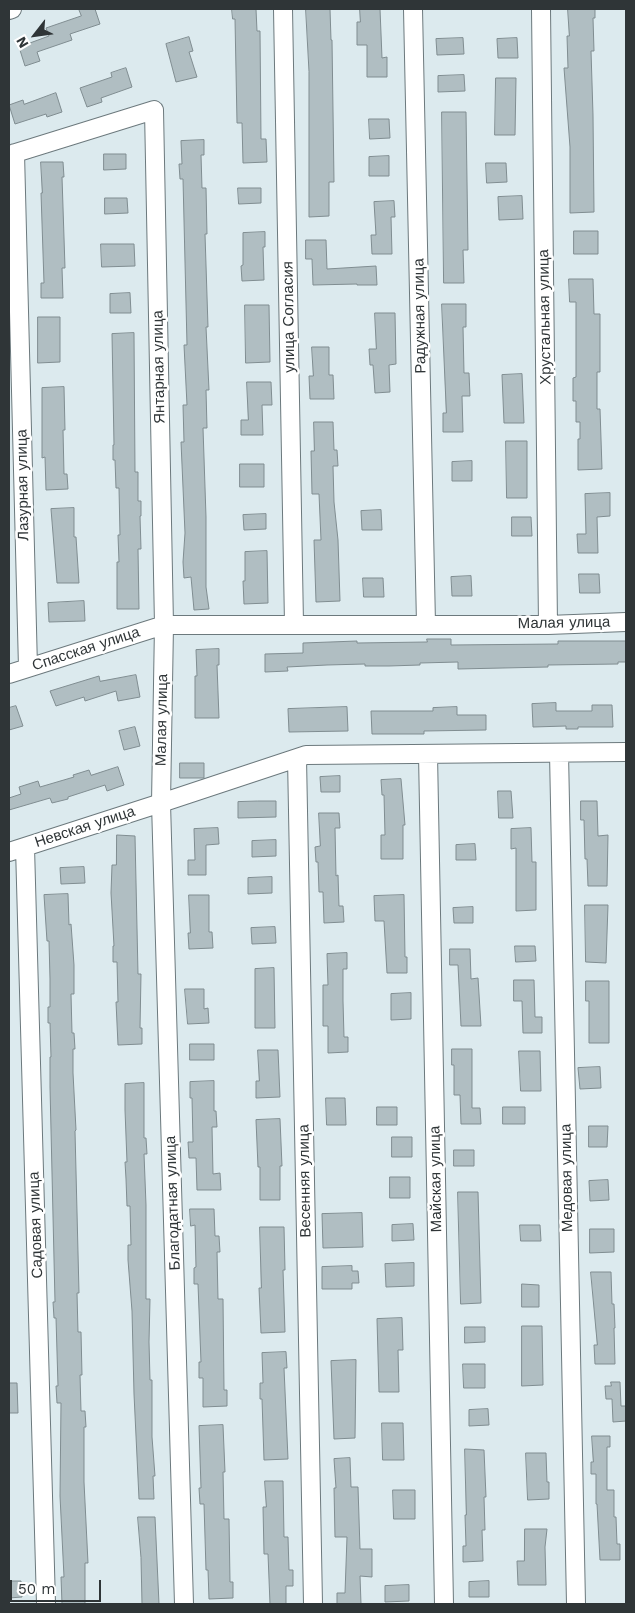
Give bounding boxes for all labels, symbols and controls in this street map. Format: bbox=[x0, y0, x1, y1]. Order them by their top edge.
north arrow bbox=[10, 10, 60, 60]
text: N bbox=[12, 34, 32, 51]
street label: Хрустальная улица bbox=[535, 249, 555, 385]
street label: Радужная улица bbox=[410, 258, 430, 374]
street label: улица Согласия bbox=[279, 261, 299, 373]
street label: Янтарная улица bbox=[149, 310, 169, 424]
street label: Лазурная улица bbox=[13, 429, 33, 541]
street label: Малая улица bbox=[518, 613, 610, 633]
street label: Спасская улица bbox=[30, 623, 142, 675]
street label: Малая улица bbox=[152, 674, 172, 766]
street label: Невская улица bbox=[33, 802, 137, 852]
street label: Весенняя улица bbox=[295, 1124, 315, 1238]
street label: Медовая улица bbox=[557, 1124, 577, 1232]
street label: Майская улица bbox=[426, 1126, 446, 1232]
street label: Благодатная улица bbox=[162, 1135, 184, 1271]
street label: Садовая улица bbox=[25, 1171, 47, 1279]
scale bar bbox=[12, 1570, 104, 1602]
text: 50 m bbox=[18, 1580, 55, 1598]

